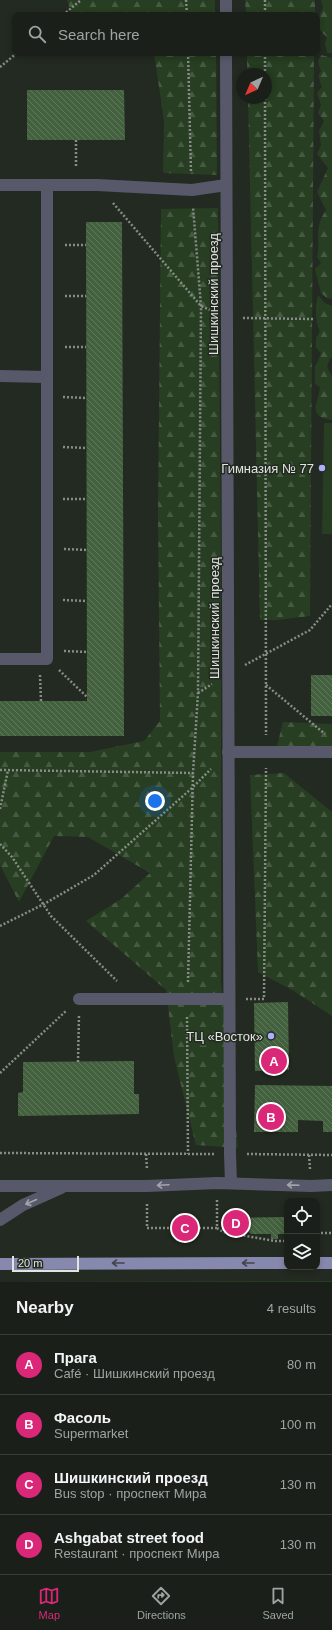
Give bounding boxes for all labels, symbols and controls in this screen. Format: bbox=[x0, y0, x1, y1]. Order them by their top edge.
search box bbox=[12, 12, 320, 56]
icon: search bbox=[26, 23, 48, 45]
text: Search here bbox=[58, 26, 140, 43]
north arrow bbox=[236, 68, 272, 104]
street label: Шишкинский проезд bbox=[206, 233, 221, 355]
place label: Гимназия № 77 bbox=[221, 461, 314, 476]
marker: Гимназия № 77 bbox=[317, 463, 327, 473]
street label: Шишкинский проезд bbox=[207, 557, 222, 679]
your location bbox=[145, 791, 165, 811]
place label: ТЦ «Восток» bbox=[186, 1029, 263, 1044]
marker: ТЦ «Восток» bbox=[266, 1031, 276, 1041]
pin: A bbox=[261, 1046, 287, 1076]
pin: B bbox=[258, 1102, 284, 1132]
one-way arrow bbox=[157, 1182, 170, 1189]
one-way arrow bbox=[287, 1182, 300, 1189]
map controls bbox=[284, 1198, 320, 1270]
button: locate bbox=[284, 1198, 320, 1234]
one-way arrow bbox=[25, 1199, 37, 1206]
pin: D bbox=[223, 1208, 249, 1238]
pin: C bbox=[172, 1213, 198, 1243]
button: layers bbox=[284, 1234, 320, 1270]
scale bar bbox=[12, 1254, 79, 1273]
text: 20 m bbox=[18, 1257, 42, 1269]
one-way arrow bbox=[112, 1259, 125, 1267]
one-way arrow bbox=[242, 1259, 255, 1267]
text: Nearby bbox=[16, 1298, 74, 1317]
text: 4 results bbox=[267, 1301, 316, 1316]
text: Прага bbox=[54, 1349, 97, 1366]
text: A bbox=[24, 1357, 34, 1372]
text: 80 m bbox=[287, 1357, 316, 1372]
text: Café · Шишкинский проезд bbox=[54, 1366, 215, 1381]
text: Фасоль bbox=[54, 1409, 111, 1426]
text: B bbox=[24, 1417, 34, 1432]
text: 100 m bbox=[280, 1417, 316, 1432]
text: Supermarket bbox=[54, 1426, 128, 1441]
text: Шишкинский проезд bbox=[54, 1469, 208, 1486]
text: C bbox=[24, 1477, 34, 1492]
text: 130 m bbox=[280, 1477, 316, 1492]
text: Bus stop · проспект Мира bbox=[54, 1486, 206, 1501]
text: Ashgabat street food bbox=[54, 1529, 204, 1546]
text: D bbox=[24, 1537, 34, 1552]
text: 130 m bbox=[280, 1537, 316, 1552]
text: Restaurant · проспект Мира bbox=[54, 1546, 219, 1561]
tab: Map bbox=[38, 1585, 60, 1621]
tab: Directions bbox=[137, 1585, 186, 1621]
tab: Saved bbox=[262, 1585, 294, 1621]

